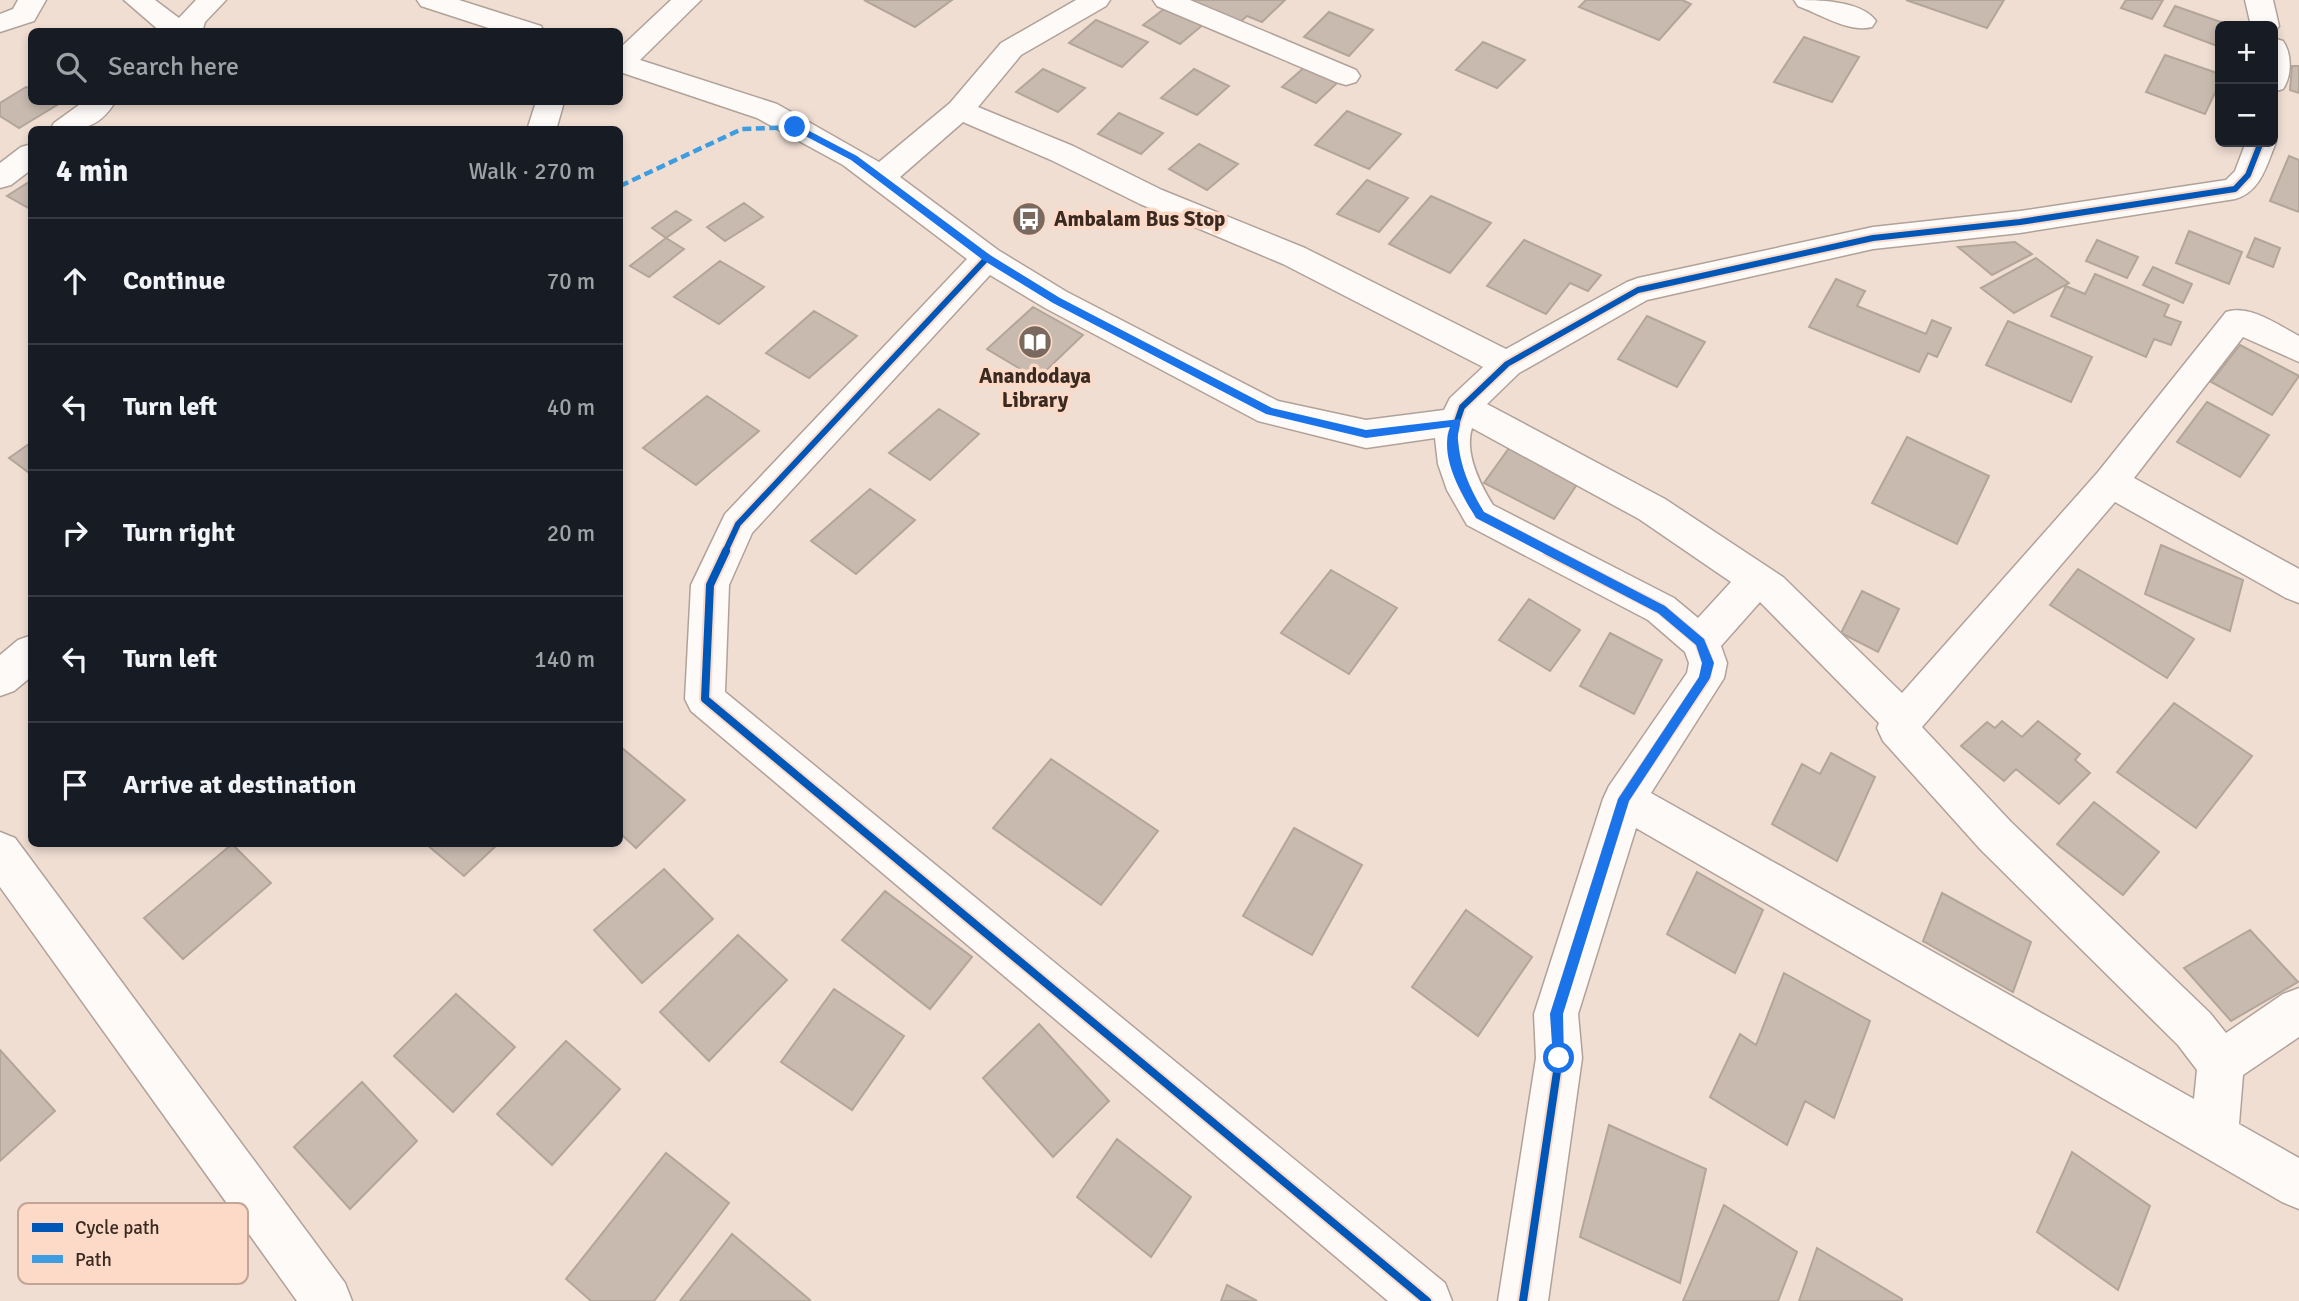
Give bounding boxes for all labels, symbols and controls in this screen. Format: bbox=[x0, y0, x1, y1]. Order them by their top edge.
map controls bbox=[2215, 21, 2278, 147]
button: + bbox=[2215, 21, 2278, 84]
search box bbox=[28, 28, 623, 105]
icon: search bbox=[52, 48, 90, 86]
text: Search here bbox=[108, 51, 239, 83]
button: − bbox=[2215, 84, 2278, 147]
route end bbox=[779, 111, 810, 142]
text: 4 min bbox=[56, 153, 128, 190]
text: Walk · 270 m bbox=[469, 157, 595, 186]
bus stop icon: Ambalam Bus Stop bbox=[1010, 200, 1048, 238]
place label: Ambalam Bus Stop bbox=[1054, 206, 1225, 232]
icon: ahead bbox=[56, 262, 94, 300]
text: Continue bbox=[123, 265, 225, 297]
text: 70 m bbox=[547, 267, 595, 296]
library icon: Anandodaya Library bbox=[1016, 323, 1054, 361]
place label: Anandodaya Library bbox=[979, 363, 1091, 413]
icon: left bbox=[56, 388, 94, 426]
text: Turn left bbox=[123, 391, 217, 423]
text: 40 m bbox=[547, 393, 595, 422]
icon: right bbox=[56, 514, 94, 552]
text: Turn right bbox=[123, 517, 235, 549]
text: 20 m bbox=[547, 519, 595, 548]
icon: left bbox=[56, 640, 94, 678]
text: Turn left bbox=[123, 643, 217, 675]
text: 140 m bbox=[534, 645, 595, 674]
icon: arrive bbox=[56, 766, 94, 804]
text: Arrive at destination bbox=[123, 769, 356, 801]
route start bbox=[1543, 1042, 1574, 1073]
legend bbox=[18, 1203, 248, 1284]
text: Cycle path bbox=[75, 1216, 160, 1240]
text: Path bbox=[75, 1248, 112, 1272]

